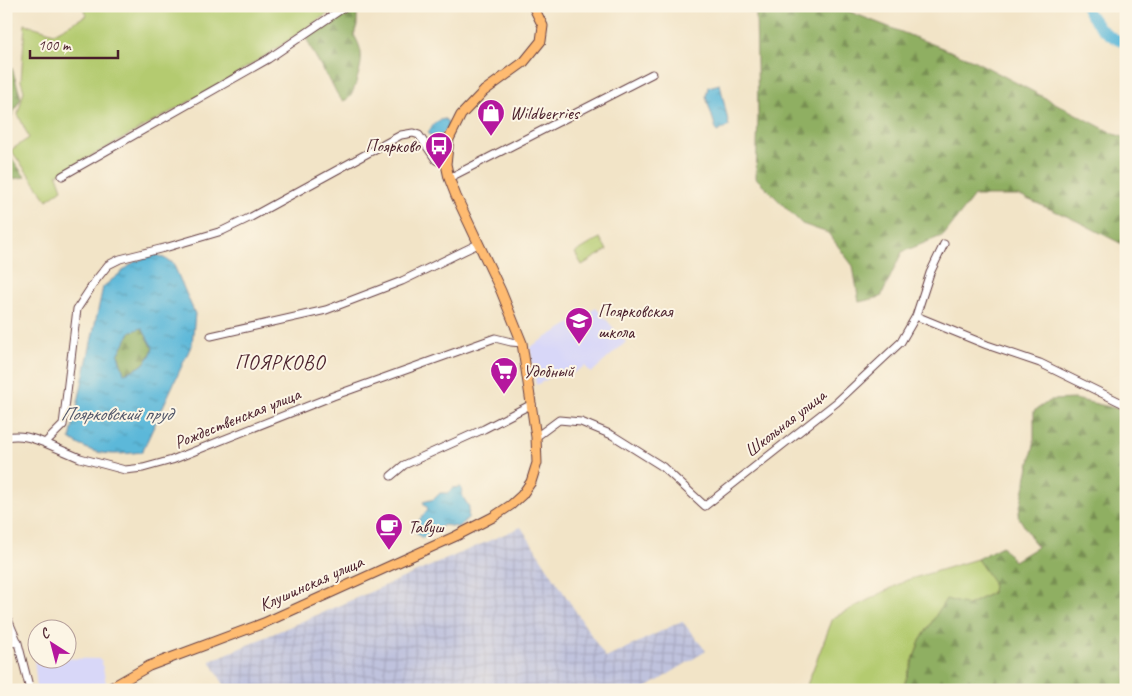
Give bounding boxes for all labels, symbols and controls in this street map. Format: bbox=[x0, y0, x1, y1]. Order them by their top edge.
scale bar bbox=[30, 28, 118, 60]
text: 100 m bbox=[38, 36, 72, 55]
shop icon: Wildberries bbox=[476, 98, 506, 137]
place label: Wildberries bbox=[510, 102, 581, 124]
bus stop icon: Поярково bbox=[424, 131, 454, 170]
place label: Поярково bbox=[366, 135, 422, 157]
place label: Поярковская школа bbox=[598, 300, 674, 343]
school or university icon: Поярковская школа bbox=[564, 306, 594, 345]
district label: ПОЯРКОВО bbox=[235, 350, 326, 375]
supermarket icon: Удобный bbox=[489, 356, 519, 395]
place label: Удобный bbox=[523, 360, 575, 382]
street label: Рождественская улица bbox=[171, 382, 305, 453]
street label: Школьная улица bbox=[740, 383, 831, 462]
water label: Поярковский пруд bbox=[60, 402, 176, 426]
cafe icon: Тавуш bbox=[374, 512, 404, 551]
place label: Тавуш bbox=[408, 516, 445, 538]
street label: Клушинская улица bbox=[256, 550, 367, 616]
north arrow bbox=[28, 618, 78, 668]
text: С bbox=[37, 624, 54, 643]

